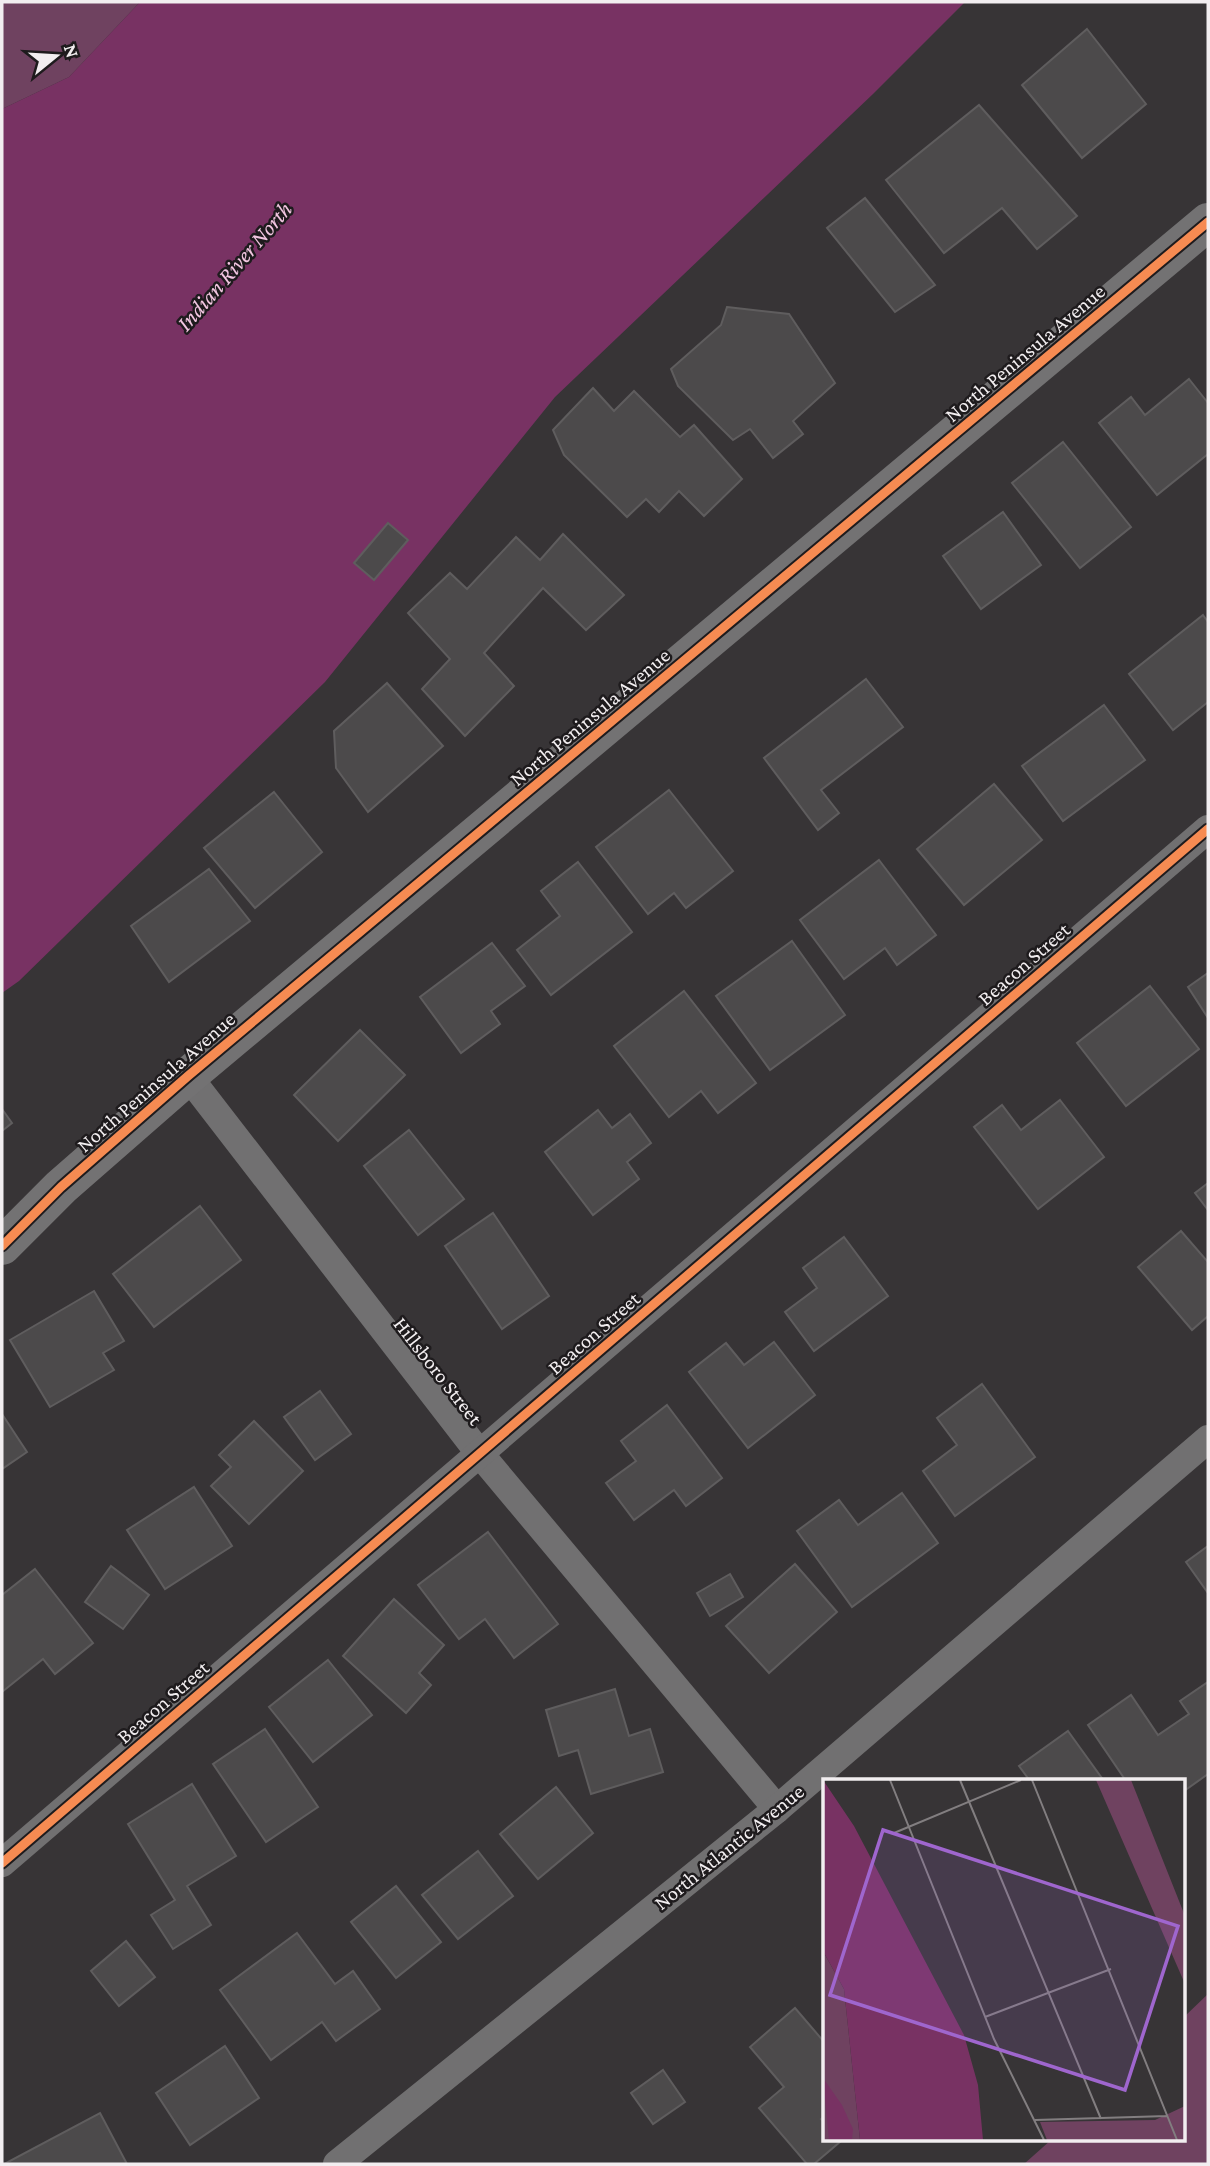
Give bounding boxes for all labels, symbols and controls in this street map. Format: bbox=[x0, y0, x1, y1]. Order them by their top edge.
north arrow bbox=[21, 21, 91, 91]
text: N bbox=[60, 41, 84, 60]
water label: Indian River North bbox=[171, 196, 297, 336]
street label: North Peninsula Avenue bbox=[940, 279, 1110, 427]
street label: North Peninsula Avenue bbox=[505, 643, 675, 791]
street label: Beacon Street bbox=[973, 917, 1076, 1010]
street label: North Peninsula Avenue bbox=[72, 1007, 240, 1157]
street label: Beacon Street bbox=[543, 1286, 646, 1379]
street label: Hillsboro Street bbox=[388, 1312, 488, 1431]
street label: Beacon Street bbox=[112, 1655, 215, 1748]
street label: North Atlantic Avenue bbox=[649, 1779, 809, 1915]
inset map bbox=[823, 1779, 1186, 2142]

